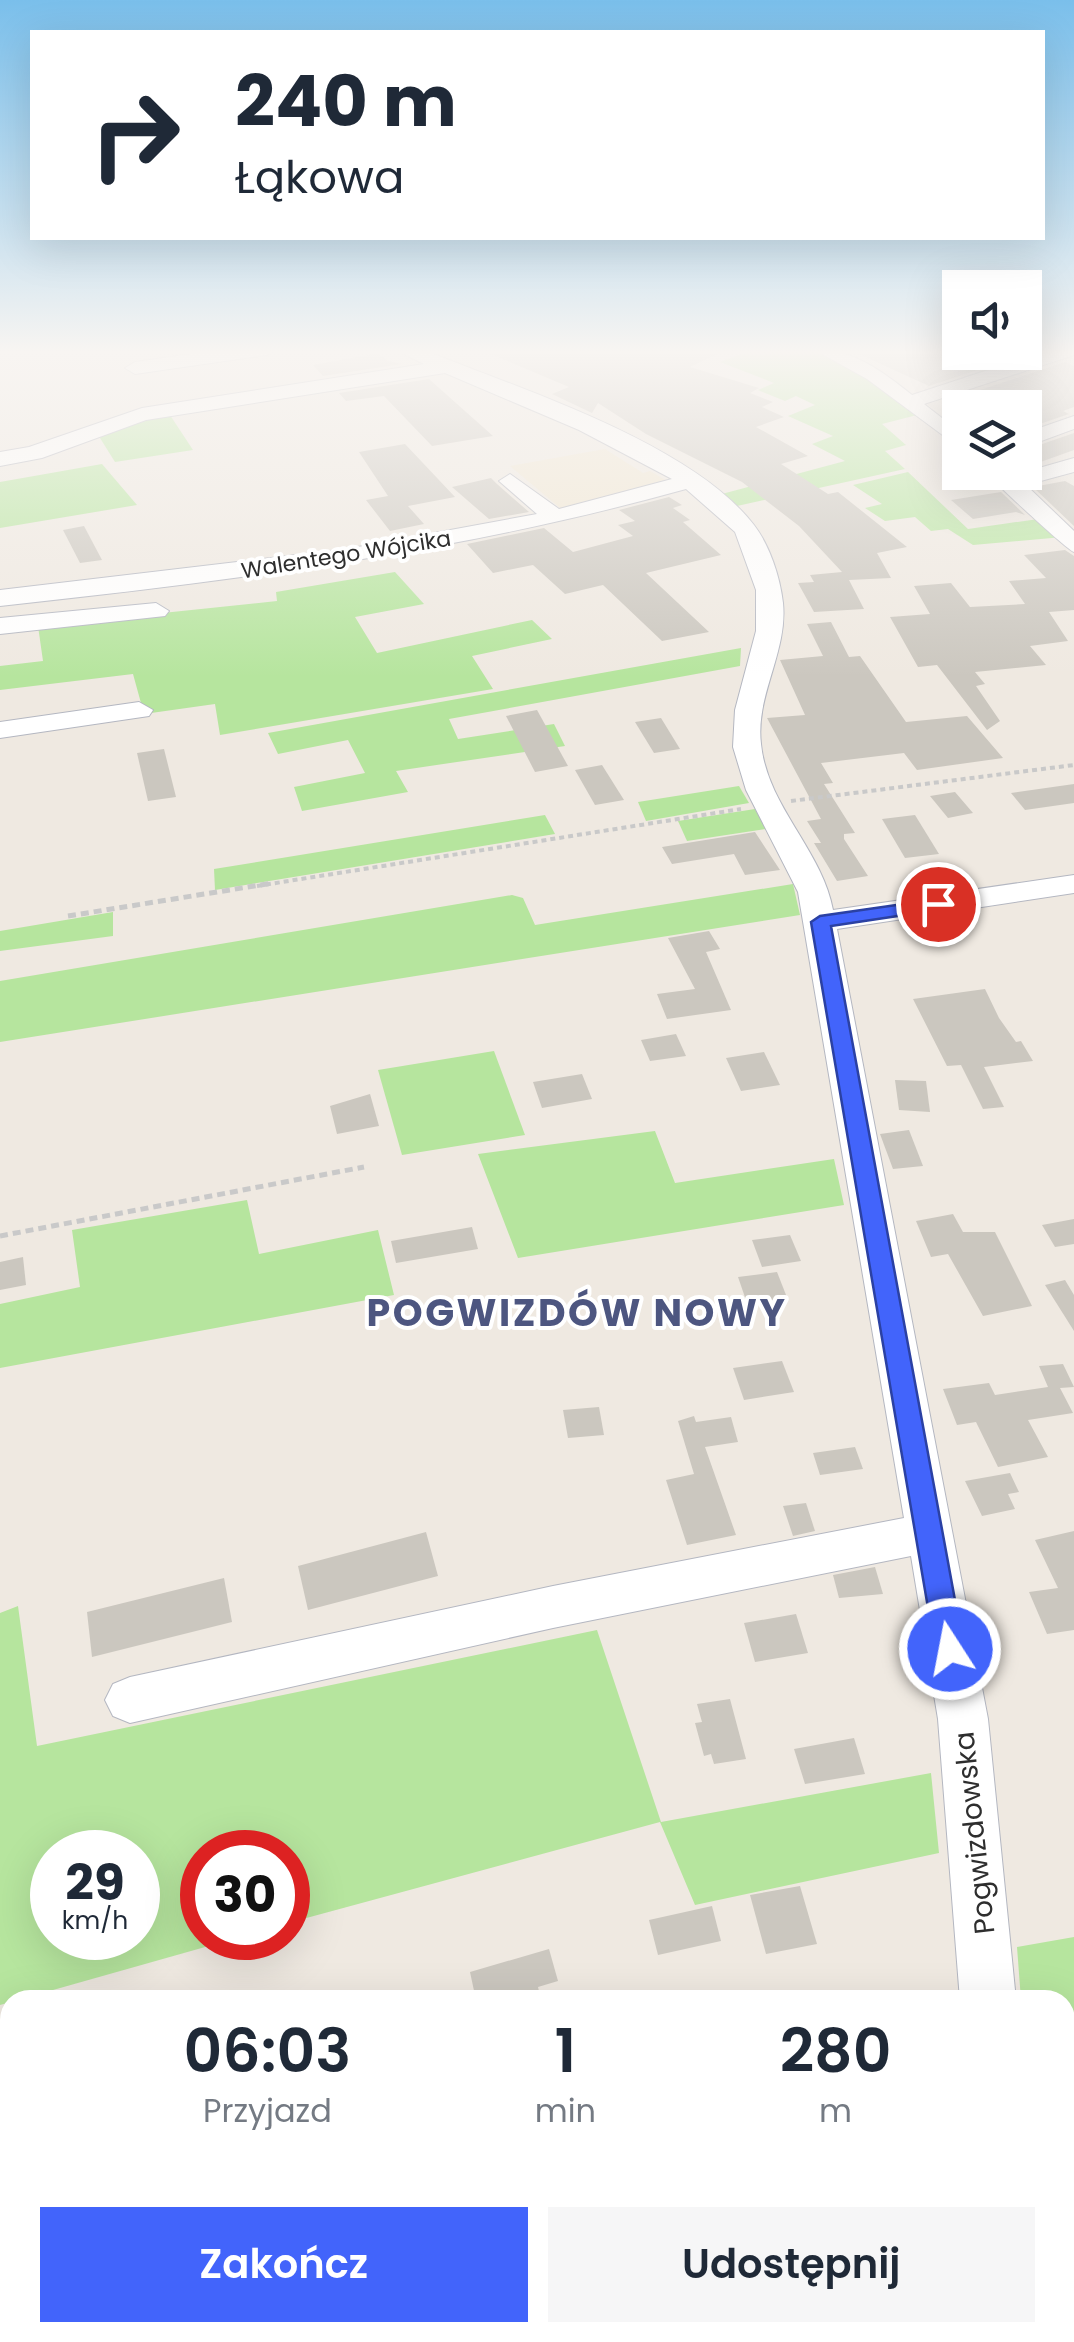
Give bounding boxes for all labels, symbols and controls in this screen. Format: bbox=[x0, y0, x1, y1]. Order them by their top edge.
text: 240 m bbox=[235, 52, 457, 151]
icon: right bbox=[70, 70, 200, 200]
text: Łąkowa bbox=[235, 146, 404, 209]
map controls bbox=[942, 270, 1042, 490]
button: sound bbox=[942, 270, 1042, 370]
button: layers bbox=[942, 390, 1042, 490]
street label: Walentego Wójcika bbox=[239, 523, 453, 586]
pin bbox=[896, 862, 981, 947]
icon: arrive bbox=[911, 877, 966, 932]
district label: POGWIZDÓW NOWY bbox=[367, 1286, 787, 1339]
position arrow bbox=[898, 1597, 1002, 1701]
street label: Pogwizdowska bbox=[944, 1730, 1005, 1936]
speed limit sign: 30 bbox=[180, 1830, 310, 1960]
text: 29 bbox=[65, 1847, 125, 1918]
text: km/h bbox=[62, 1903, 128, 1938]
text: 06:03 bbox=[184, 2009, 351, 2093]
text: 1 bbox=[555, 2009, 576, 2093]
text: 280 bbox=[780, 2009, 891, 2093]
text: Przyjazd bbox=[203, 2088, 332, 2133]
text: min bbox=[535, 2088, 596, 2133]
text: m bbox=[819, 2088, 852, 2133]
button: Zakończ bbox=[40, 2207, 528, 2322]
button: Udostępnij bbox=[548, 2207, 1035, 2322]

